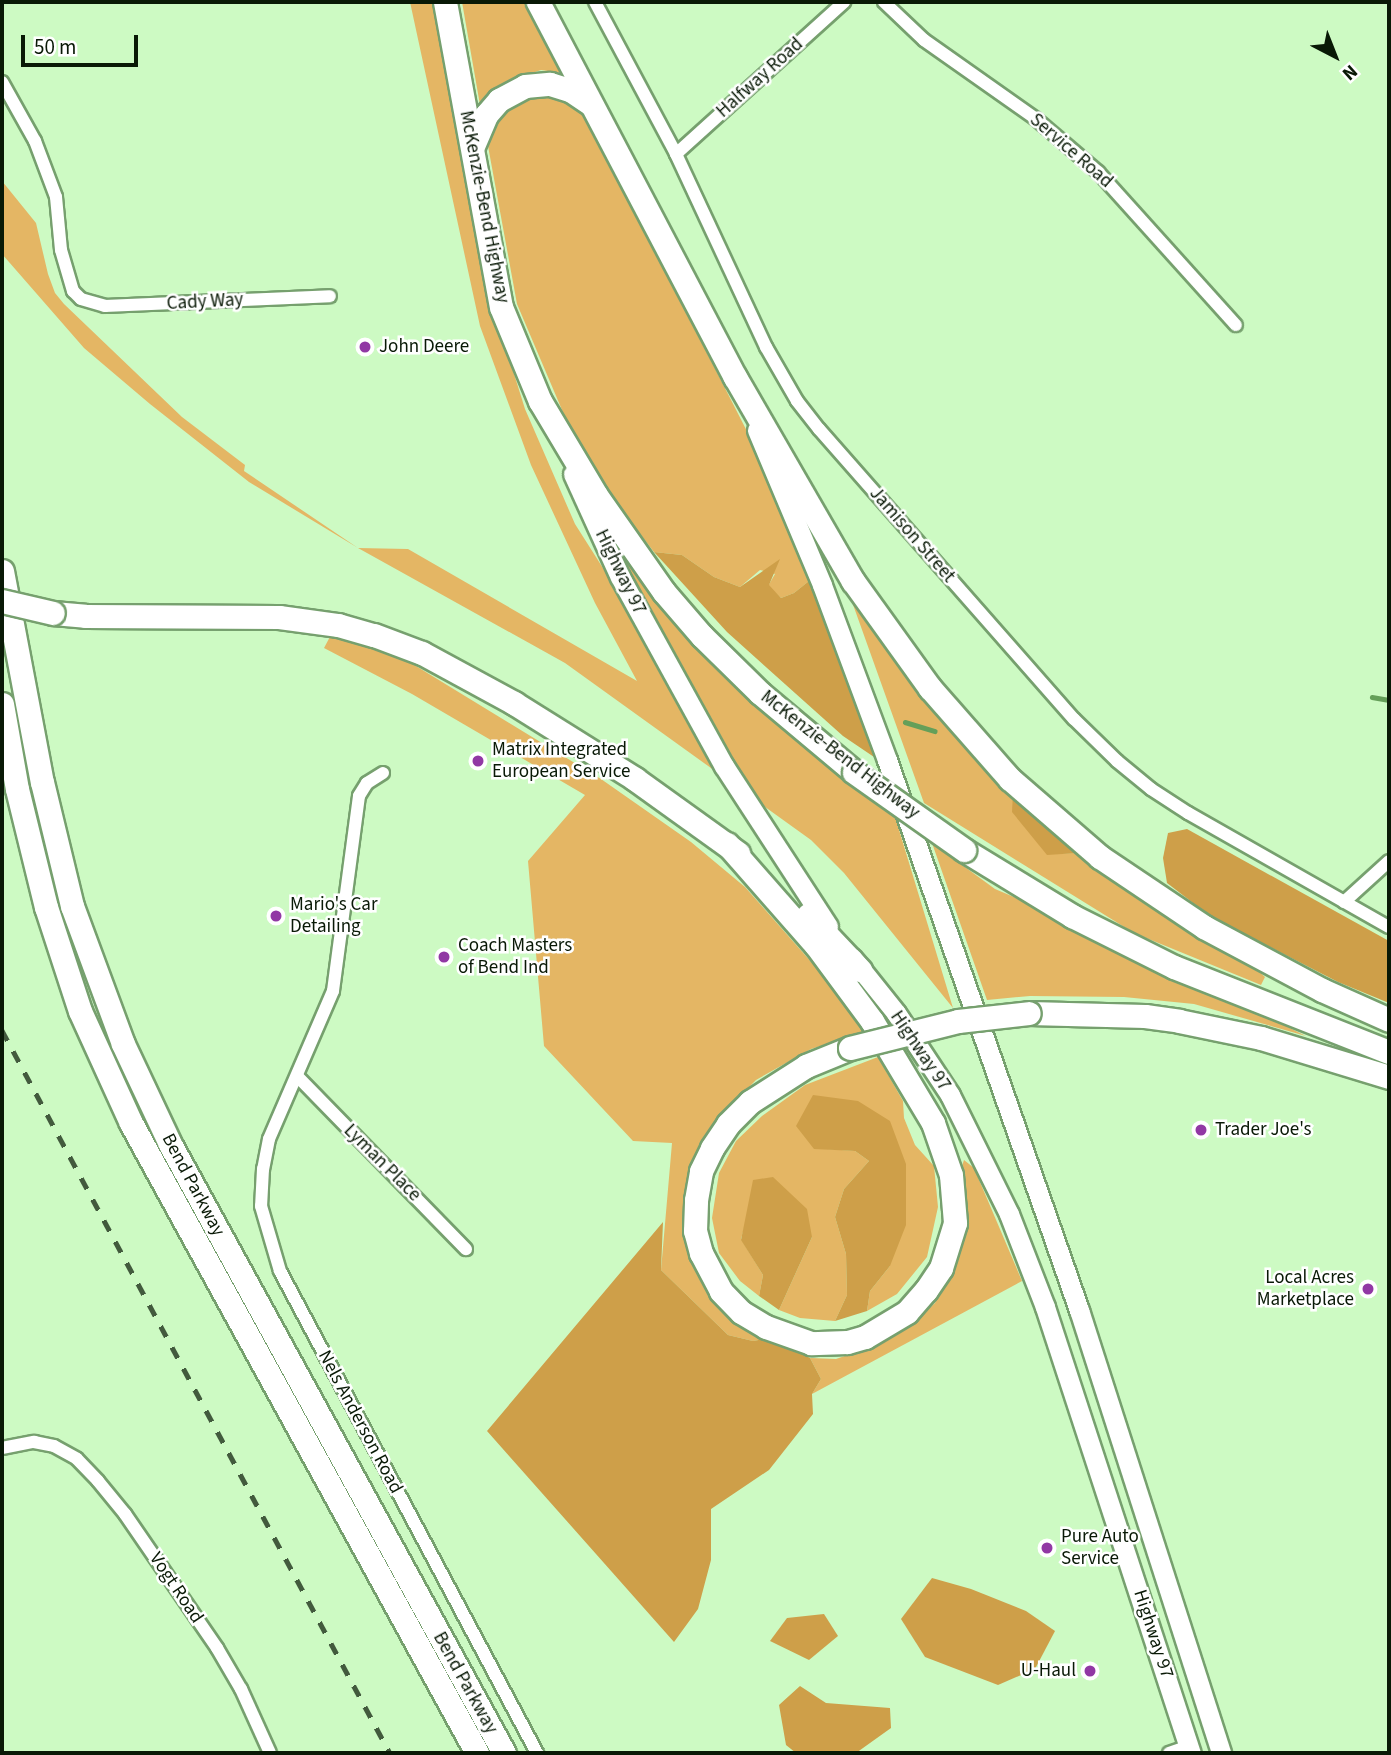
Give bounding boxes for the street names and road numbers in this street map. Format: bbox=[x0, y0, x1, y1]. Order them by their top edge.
street label: Halfway Road bbox=[712, 33, 808, 123]
street label: McKenzie-Bend Highway bbox=[454, 109, 514, 305]
street label: Service Road bbox=[1025, 109, 1117, 193]
street label: Cady Way bbox=[166, 289, 244, 315]
street label: Jamison Street bbox=[864, 483, 960, 587]
street label: Highway 97 bbox=[590, 526, 650, 618]
street label: McKenzie-Bend Highway bbox=[756, 686, 924, 824]
street label: Highway 97 bbox=[885, 1007, 955, 1095]
street label: Lyman Place bbox=[339, 1120, 425, 1206]
street label: Bend Parkway bbox=[156, 1130, 230, 1240]
street label: Nels Anderson Road bbox=[313, 1347, 407, 1497]
street label: Vogt Road bbox=[144, 1548, 208, 1628]
street label: Highway 97 bbox=[1128, 1587, 1178, 1681]
street label: Bend Parkway bbox=[428, 1628, 502, 1738]

